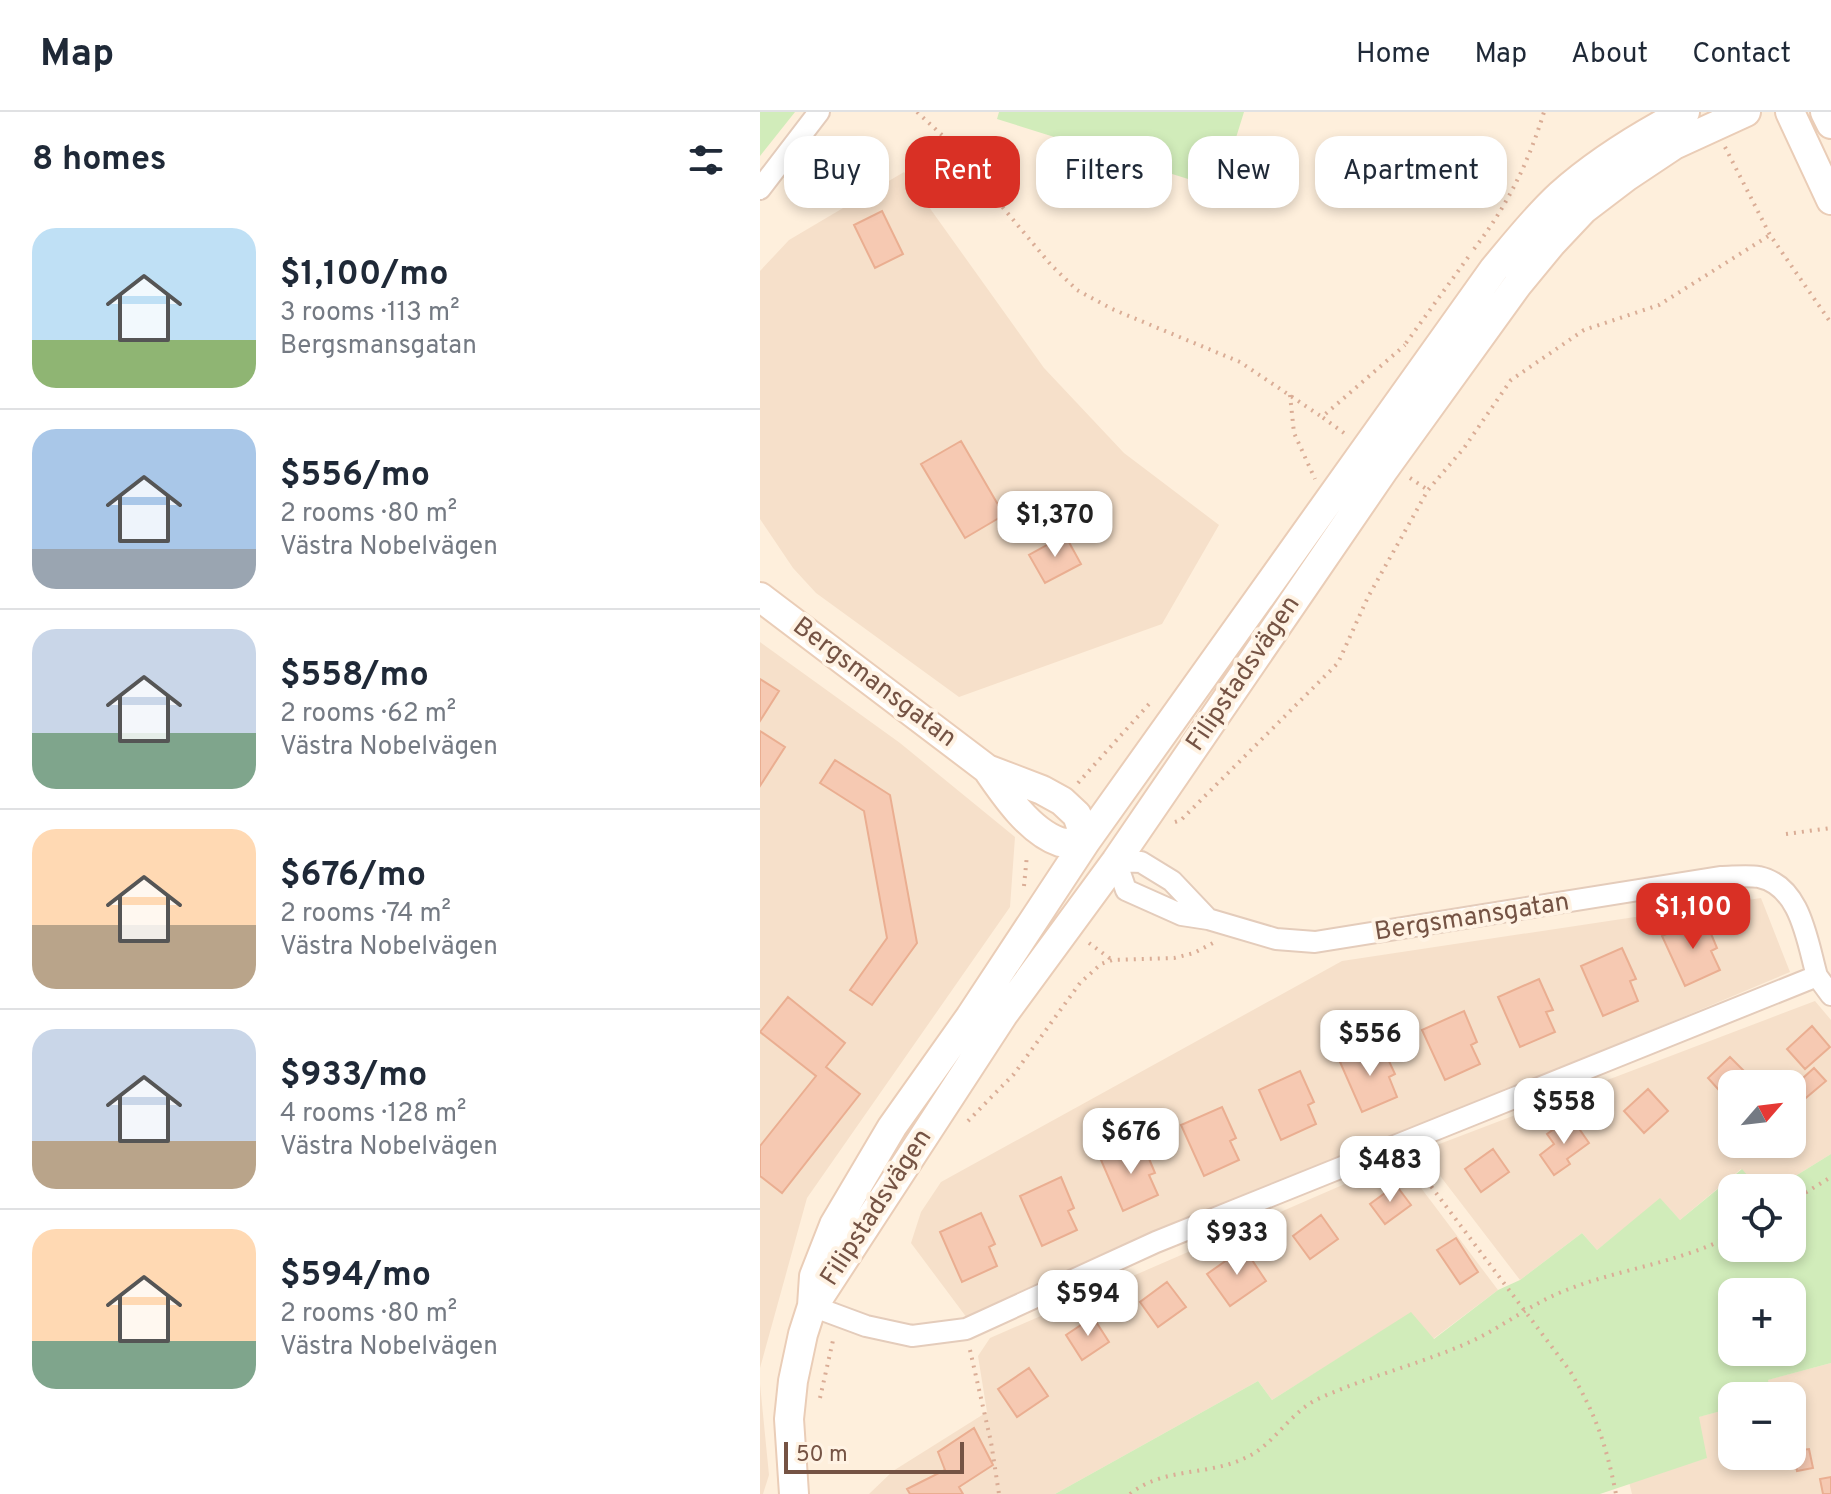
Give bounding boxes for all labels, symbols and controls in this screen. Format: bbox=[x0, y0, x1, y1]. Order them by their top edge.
text: Map bbox=[40, 31, 114, 80]
text: Home bbox=[1356, 37, 1430, 73]
text: Map bbox=[1474, 37, 1527, 73]
text: About bbox=[1571, 37, 1648, 73]
text: Contact bbox=[1692, 37, 1791, 73]
chip: Buy bbox=[784, 136, 889, 208]
chip: Rent bbox=[905, 136, 1020, 208]
chip: Filters bbox=[1036, 136, 1172, 208]
chip: New bbox=[1188, 136, 1299, 208]
chip: Apartment bbox=[1315, 136, 1507, 208]
icon: filters bbox=[684, 138, 728, 182]
text: 8 homes bbox=[32, 139, 166, 182]
text: $1,100/mo bbox=[280, 254, 448, 297]
icon: home bbox=[96, 260, 192, 356]
text: 3 rooms · 113 m² bbox=[280, 297, 460, 330]
text: Bergsmansgatan bbox=[280, 330, 477, 363]
text: $556/mo bbox=[280, 455, 430, 498]
icon: home bbox=[96, 461, 192, 557]
pin: $1,370 bbox=[990, 491, 1120, 559]
text: 2 rooms · 80 m² bbox=[280, 498, 457, 531]
text: $1,370 bbox=[1015, 500, 1095, 533]
text: Västra Nobelvägen bbox=[280, 531, 498, 564]
street label: Filipstadsvägen bbox=[1180, 590, 1308, 758]
street label: Bergsmansgatan bbox=[785, 611, 963, 755]
text: $558/mo bbox=[280, 655, 429, 698]
icon: home bbox=[96, 661, 192, 757]
text: 2 rooms · 62 m² bbox=[280, 698, 456, 731]
text: Västra Nobelvägen bbox=[280, 731, 498, 764]
text: $676/mo bbox=[280, 855, 426, 898]
icon: home bbox=[96, 861, 192, 957]
pin: $1,100 bbox=[1628, 883, 1758, 951]
street label: Bergsmansgatan bbox=[1372, 886, 1572, 950]
text: $1,100 bbox=[1654, 892, 1732, 925]
text: 2 rooms · 74 m² bbox=[280, 898, 451, 931]
text: Västra Nobelvägen bbox=[280, 931, 498, 964]
pin: $556 bbox=[1323, 1010, 1417, 1078]
text: $556 bbox=[1338, 1019, 1402, 1052]
text: $933/mo bbox=[280, 1055, 427, 1098]
icon: home bbox=[96, 1061, 192, 1157]
north arrow bbox=[1718, 1070, 1806, 1158]
map controls bbox=[1718, 1070, 1806, 1470]
pin: $558 bbox=[1517, 1078, 1611, 1146]
text: $558 bbox=[1532, 1087, 1596, 1120]
text: 4 rooms · 128 m² bbox=[280, 1098, 467, 1131]
pin: $676 bbox=[1084, 1108, 1178, 1176]
text: $676 bbox=[1101, 1117, 1161, 1150]
street label: Filipstadsvägen bbox=[814, 1123, 940, 1293]
text: Västra Nobelvägen bbox=[280, 1131, 498, 1164]
pin: $483 bbox=[1343, 1136, 1437, 1204]
text: $483 bbox=[1358, 1145, 1422, 1178]
button: locate bbox=[1718, 1174, 1806, 1262]
pin: $933 bbox=[1190, 1209, 1284, 1277]
text: $933 bbox=[1206, 1218, 1268, 1251]
text: $594/mo bbox=[280, 1255, 431, 1298]
icon: home bbox=[96, 1261, 192, 1357]
pin: $594 bbox=[1041, 1270, 1135, 1338]
button: + bbox=[1718, 1278, 1806, 1366]
text: $594 bbox=[1056, 1279, 1120, 1312]
text: 2 rooms · 80 m² bbox=[280, 1298, 457, 1331]
text: Västra Nobelvägen bbox=[280, 1331, 498, 1364]
button: − bbox=[1718, 1382, 1806, 1470]
scale bar bbox=[784, 1438, 964, 1474]
text: 50 m bbox=[796, 1442, 848, 1469]

